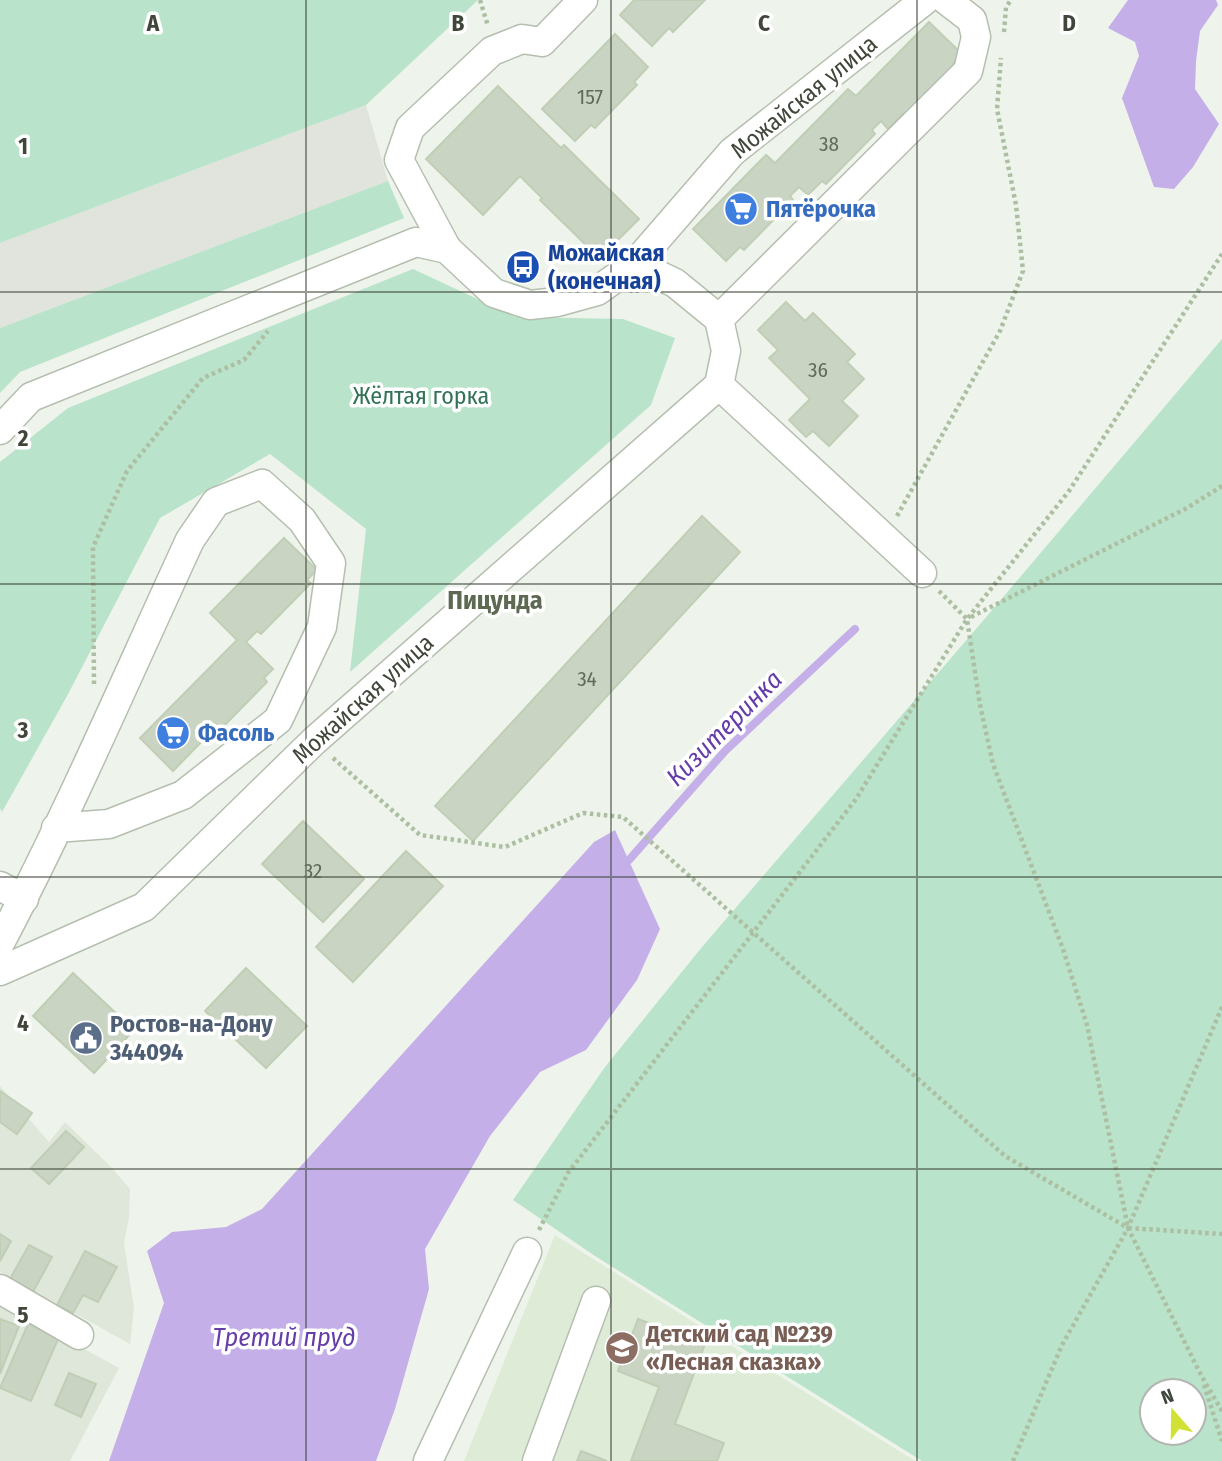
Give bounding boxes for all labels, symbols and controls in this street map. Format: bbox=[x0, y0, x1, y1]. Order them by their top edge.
text: A bbox=[146, 9, 160, 37]
text: B bbox=[452, 9, 465, 37]
text: C bbox=[758, 9, 770, 37]
text: D bbox=[1062, 9, 1076, 37]
street label: Можайская улица bbox=[725, 30, 883, 164]
house number: 157 bbox=[577, 84, 603, 110]
house number: 38 bbox=[819, 131, 839, 157]
text: 1 bbox=[18, 132, 28, 160]
supermarket icon: Пятёрочка bbox=[722, 190, 760, 228]
place label: Пятёрочка bbox=[766, 195, 876, 223]
place label: Можайская (конечная) bbox=[548, 239, 665, 295]
bus stop icon: Можайская (конечная) bbox=[504, 248, 542, 286]
house number: 36 bbox=[808, 357, 828, 383]
park label: Жёлтая горка bbox=[353, 382, 489, 410]
text: 2 bbox=[17, 424, 29, 452]
district label: Пицунда bbox=[447, 585, 543, 616]
street label: Можайская улица bbox=[287, 628, 439, 770]
water label: Кизитеринка bbox=[660, 664, 789, 793]
house number: 34 bbox=[577, 666, 597, 692]
supermarket icon: Фасоль bbox=[154, 714, 192, 752]
text: 3 bbox=[17, 716, 29, 744]
place label: Фасоль bbox=[198, 719, 275, 747]
house number: 32 bbox=[304, 858, 322, 884]
text: 4 bbox=[17, 1009, 29, 1037]
place label: Ростов-на-Дону 344094 bbox=[109, 1010, 273, 1066]
public building icon: Ростов-на-Дону 344094 bbox=[67, 1019, 105, 1057]
text: 5 bbox=[17, 1301, 29, 1329]
place label: Детский сад №239 «Лесная сказка» bbox=[645, 1320, 833, 1376]
water label: Третий пруд bbox=[213, 1322, 355, 1353]
school or university icon: Детский сад №239 «Лесная сказка» bbox=[603, 1329, 641, 1367]
north arrow bbox=[1138, 1377, 1208, 1447]
text: N bbox=[1158, 1384, 1177, 1409]

